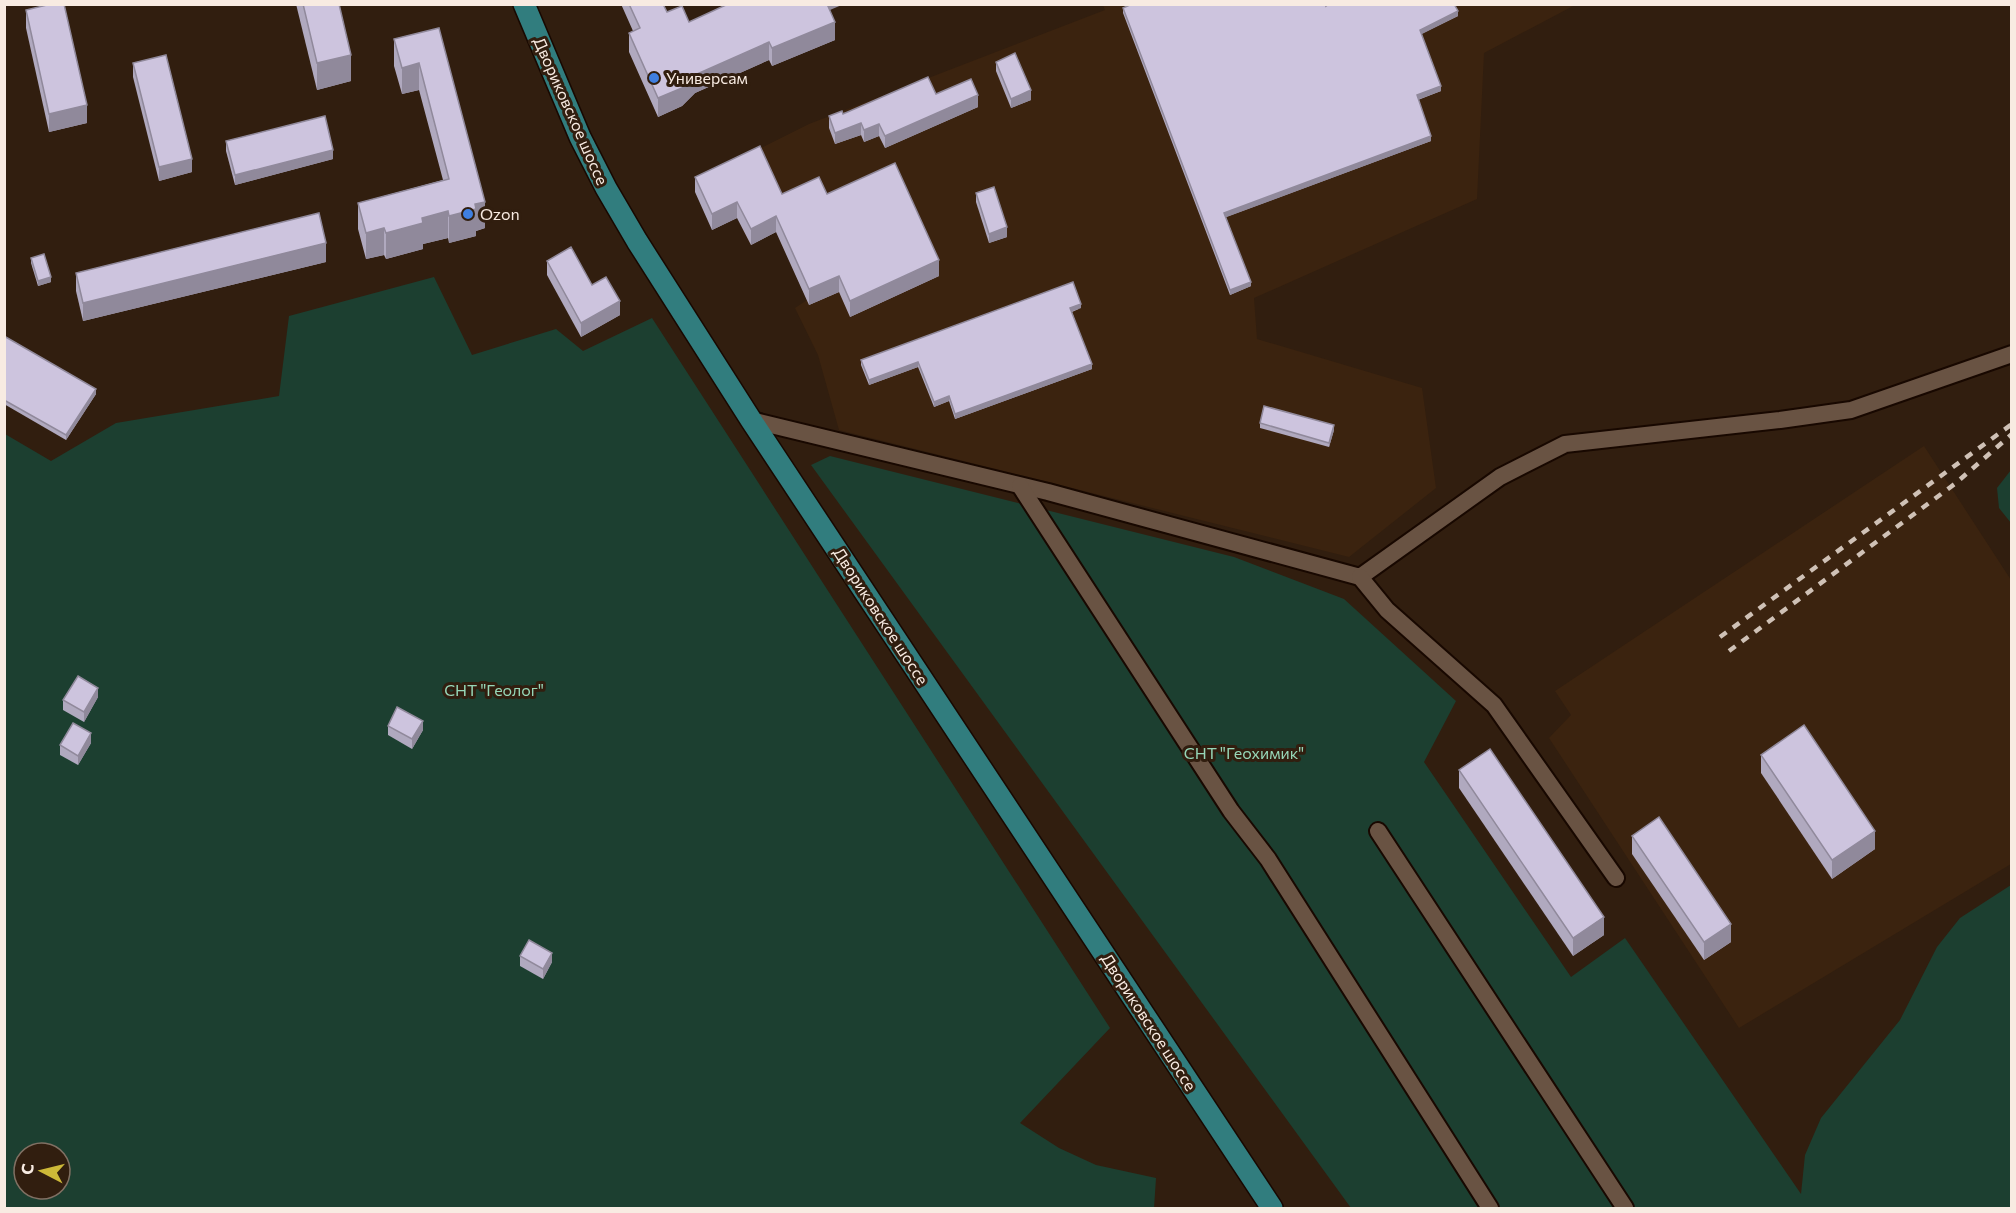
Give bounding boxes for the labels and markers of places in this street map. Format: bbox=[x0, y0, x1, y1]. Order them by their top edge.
place label: Универсам bbox=[666, 68, 748, 87]
marker: Универсам bbox=[647, 71, 661, 85]
place label: Ozon bbox=[480, 204, 520, 223]
marker: Ozon bbox=[461, 207, 475, 221]

